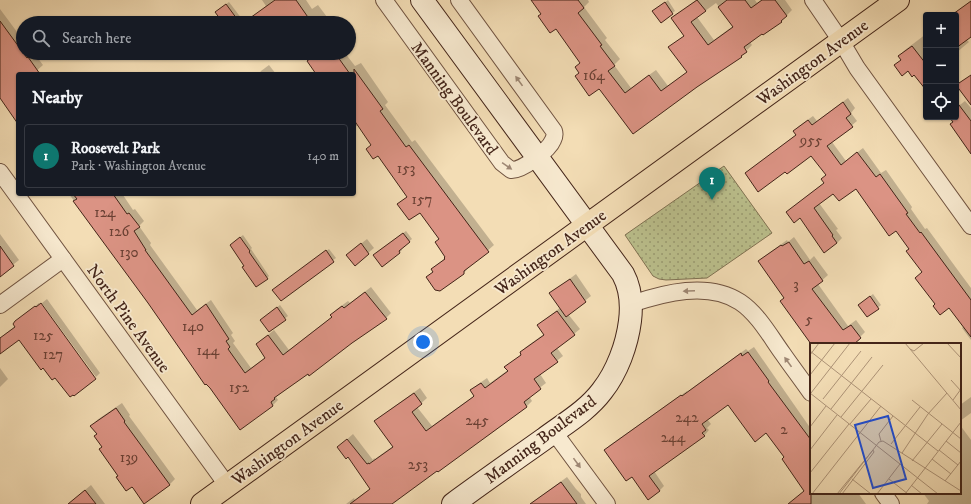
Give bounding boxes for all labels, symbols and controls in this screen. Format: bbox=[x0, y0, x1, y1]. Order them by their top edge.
map controls bbox=[923, 12, 959, 120]
button: + bbox=[923, 12, 959, 48]
street label: Washington Avenue bbox=[751, 15, 873, 111]
search box bbox=[16, 16, 356, 60]
icon: search bbox=[30, 27, 52, 49]
text: Search here bbox=[62, 29, 131, 48]
street label: Manning Boulevard bbox=[406, 38, 503, 160]
button: − bbox=[923, 48, 959, 84]
house number: 164 bbox=[583, 66, 605, 85]
one-way arrow bbox=[515, 76, 523, 86]
button: locate bbox=[923, 84, 959, 120]
text: Nearby bbox=[32, 87, 82, 109]
house number: 955 bbox=[799, 131, 823, 150]
text: Roosevelt Park bbox=[71, 139, 160, 158]
text: 1 bbox=[44, 148, 48, 164]
text: 140 m bbox=[307, 148, 339, 164]
text: Park · Washington Avenue bbox=[71, 158, 206, 174]
house number: 153 bbox=[397, 159, 415, 178]
one-way arrow bbox=[501, 162, 512, 170]
pin: 1 bbox=[699, 167, 725, 200]
house number: 157 bbox=[412, 190, 432, 209]
house number: 124 bbox=[94, 203, 116, 222]
street label: Washington Avenue bbox=[489, 205, 611, 301]
house number: 126 bbox=[109, 222, 131, 241]
house number: 130 bbox=[119, 243, 139, 262]
street label: North Pine Avenue bbox=[81, 260, 175, 377]
house number: 3 bbox=[793, 275, 799, 294]
one-way arrow bbox=[683, 288, 695, 295]
house number: 5 bbox=[805, 310, 813, 329]
house number: 140 bbox=[182, 317, 204, 336]
house number: 125 bbox=[33, 326, 54, 345]
your location bbox=[413, 332, 433, 352]
house number: 144 bbox=[197, 341, 220, 360]
inset map bbox=[810, 343, 961, 494]
house number: 127 bbox=[43, 345, 63, 364]
one-way arrow bbox=[784, 356, 792, 367]
house number: 152 bbox=[229, 378, 250, 397]
street label: Manning Boulevard bbox=[480, 390, 601, 489]
street label: Washington Avenue bbox=[226, 395, 348, 491]
house number: 242 bbox=[675, 408, 699, 427]
house number: 245 bbox=[465, 411, 489, 430]
house number: 2 bbox=[780, 420, 788, 439]
house number: 244 bbox=[661, 428, 686, 447]
house number: 139 bbox=[120, 448, 138, 467]
house number: 253 bbox=[408, 455, 428, 474]
one-way arrow bbox=[573, 458, 581, 468]

